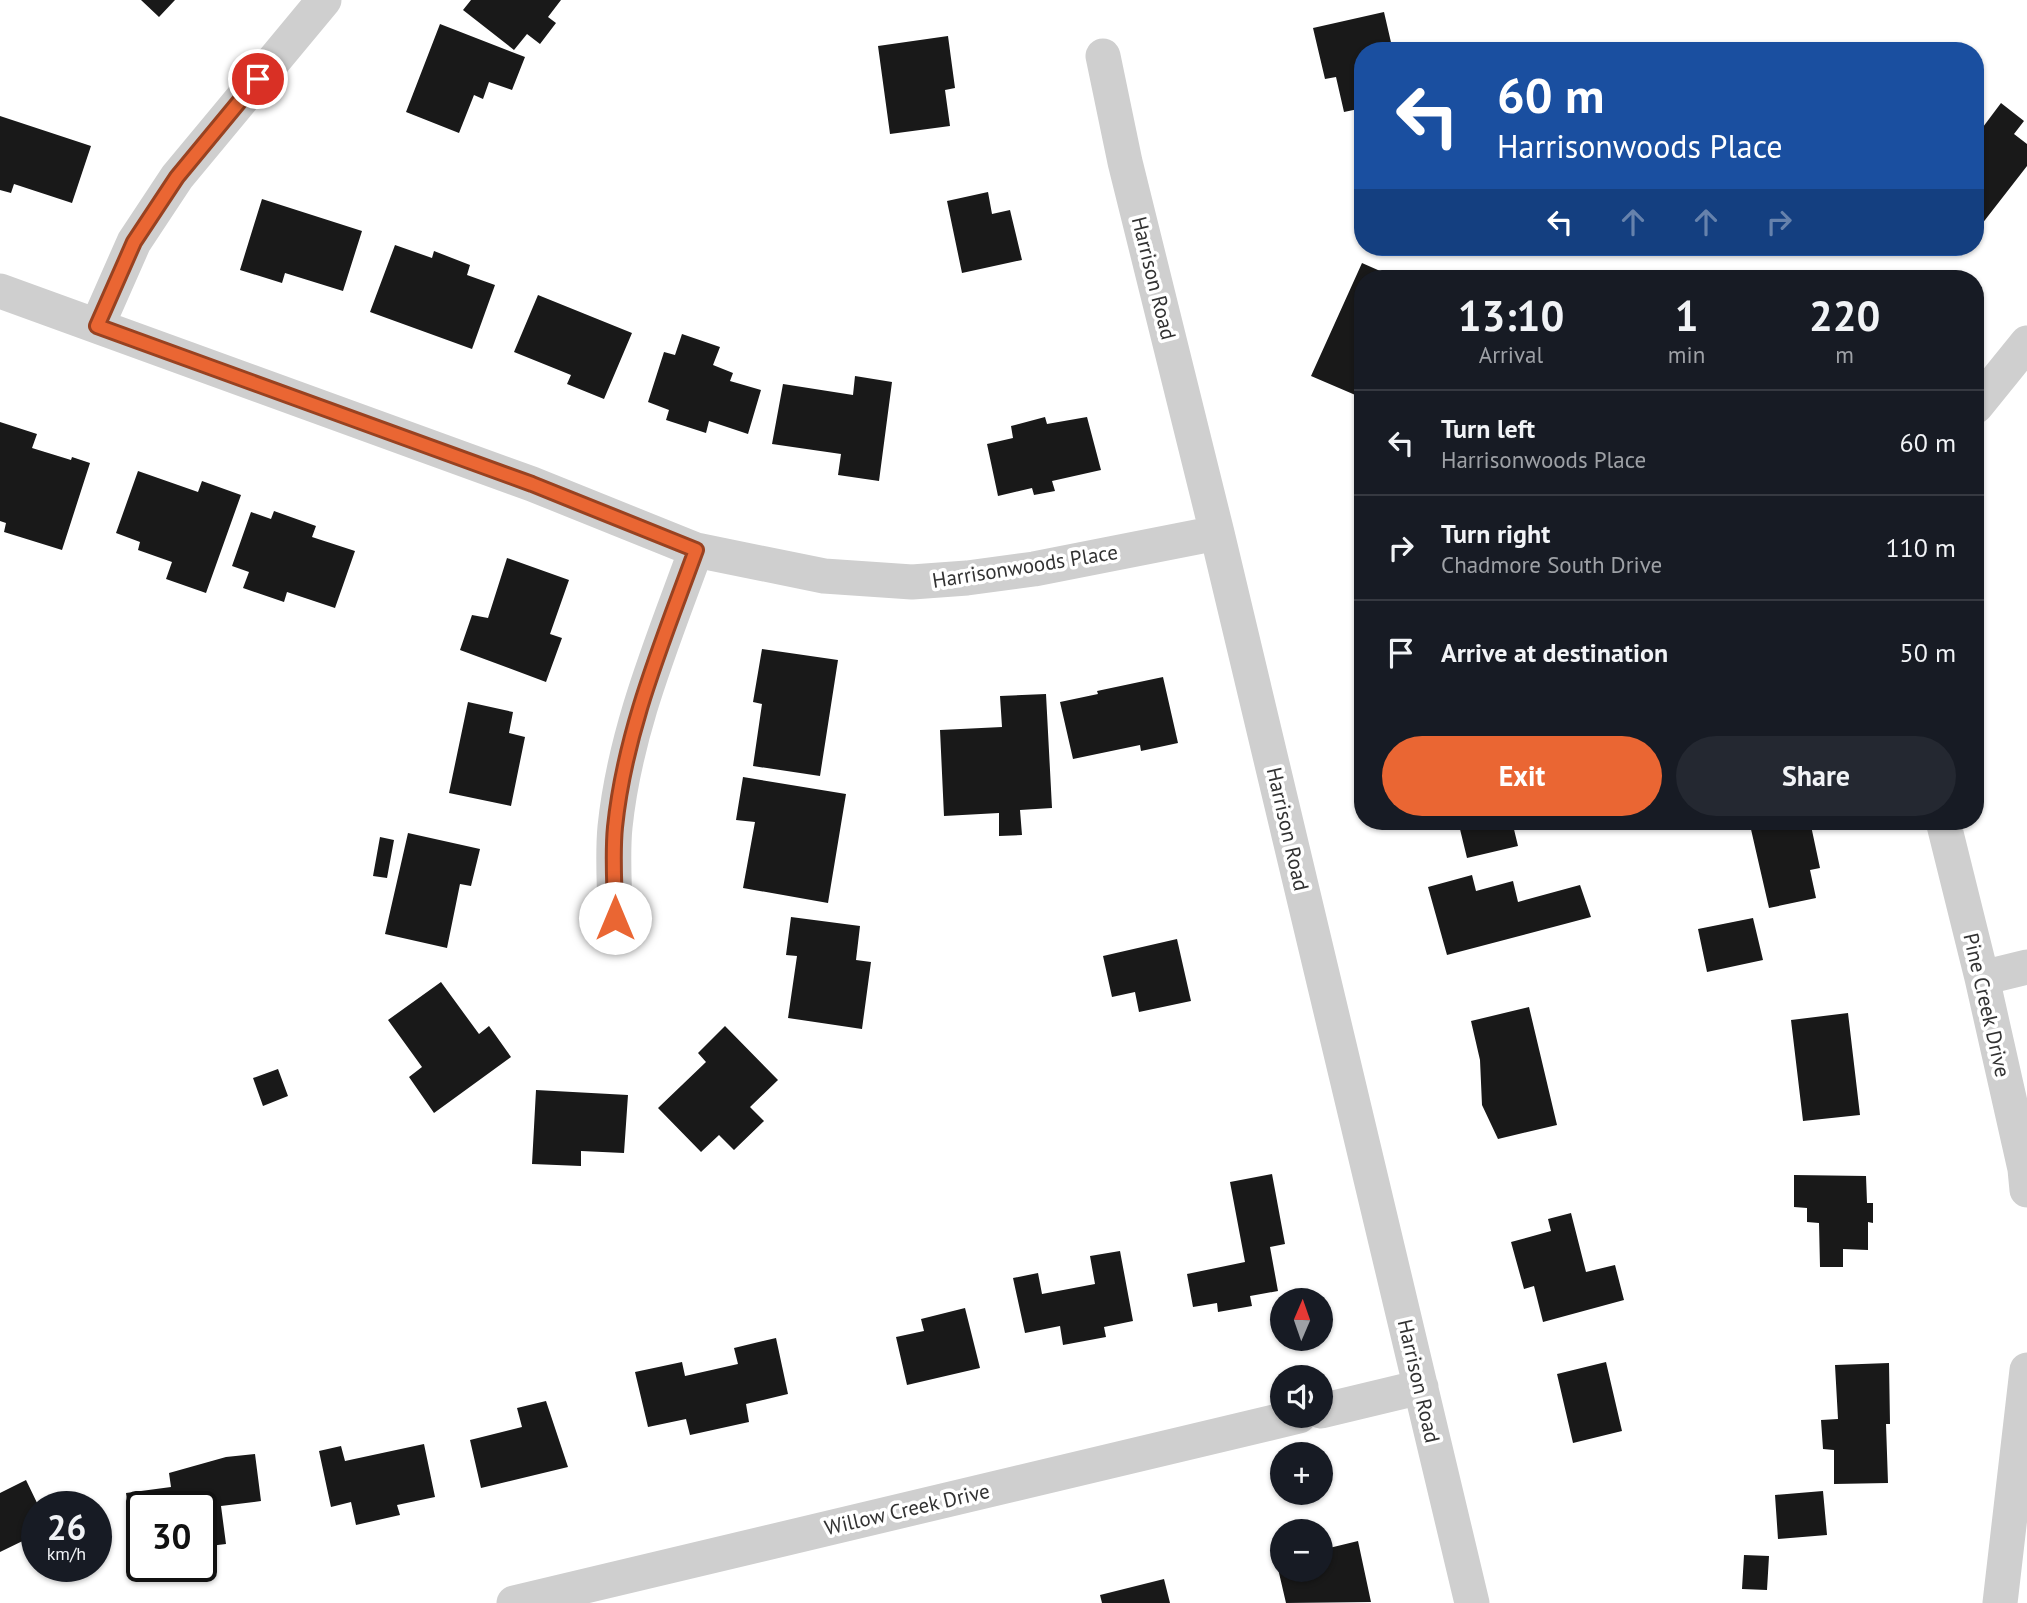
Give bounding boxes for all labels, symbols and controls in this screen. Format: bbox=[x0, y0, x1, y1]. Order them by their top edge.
pin bbox=[228, 49, 288, 109]
icon: arrive bbox=[239, 60, 277, 98]
text: 60 m bbox=[1497, 63, 1604, 127]
icon: left bbox=[1382, 70, 1473, 161]
text: Harrisonwoods Place bbox=[1497, 125, 1783, 167]
icon: left bbox=[1541, 203, 1579, 241]
icon: ahead bbox=[1614, 203, 1652, 241]
icon: ahead bbox=[1687, 203, 1725, 241]
icon: right bbox=[1760, 203, 1798, 241]
street label: Harrison Road bbox=[1126, 214, 1182, 342]
text: 13:10 bbox=[1458, 288, 1564, 343]
text: 1 bbox=[1675, 288, 1698, 343]
text: 220 bbox=[1809, 288, 1880, 343]
text: Arrival bbox=[1479, 340, 1543, 369]
text: min bbox=[1668, 340, 1705, 369]
text: m bbox=[1835, 340, 1854, 369]
text: Turn left bbox=[1441, 412, 1535, 445]
icon: left bbox=[1382, 424, 1420, 462]
text: 60 m bbox=[1900, 426, 1956, 459]
text: Harrisonwoods Place bbox=[1441, 445, 1646, 474]
text: Turn right bbox=[1441, 517, 1550, 550]
icon: right bbox=[1382, 529, 1420, 567]
text: 110 m bbox=[1885, 531, 1956, 564]
street label: Harrisonwoods Place bbox=[930, 538, 1120, 594]
text: Chadmore South Drive bbox=[1441, 550, 1662, 579]
icon: arrive bbox=[1382, 634, 1420, 672]
text: Arrive at destination bbox=[1441, 636, 1668, 669]
text: 50 m bbox=[1900, 636, 1956, 669]
button: Exit bbox=[1382, 736, 1662, 816]
button: Share bbox=[1676, 736, 1956, 816]
street label: Harrison Road bbox=[1261, 765, 1315, 893]
position arrow bbox=[578, 881, 652, 955]
street label: Pine Creek Drive bbox=[1957, 930, 2017, 1080]
north arrow bbox=[1270, 1288, 1334, 1351]
map controls bbox=[1270, 1288, 1333, 1582]
street label: Harrison Road bbox=[1392, 1317, 1446, 1445]
button: sound bbox=[1270, 1365, 1333, 1428]
button: + bbox=[1270, 1442, 1333, 1505]
street label: Willow Creek Drive bbox=[822, 1477, 992, 1541]
speed limit sign: 30 bbox=[126, 1491, 217, 1582]
text: 26 bbox=[47, 1504, 86, 1550]
button: − bbox=[1270, 1519, 1333, 1582]
text: km/h bbox=[47, 1542, 86, 1565]

